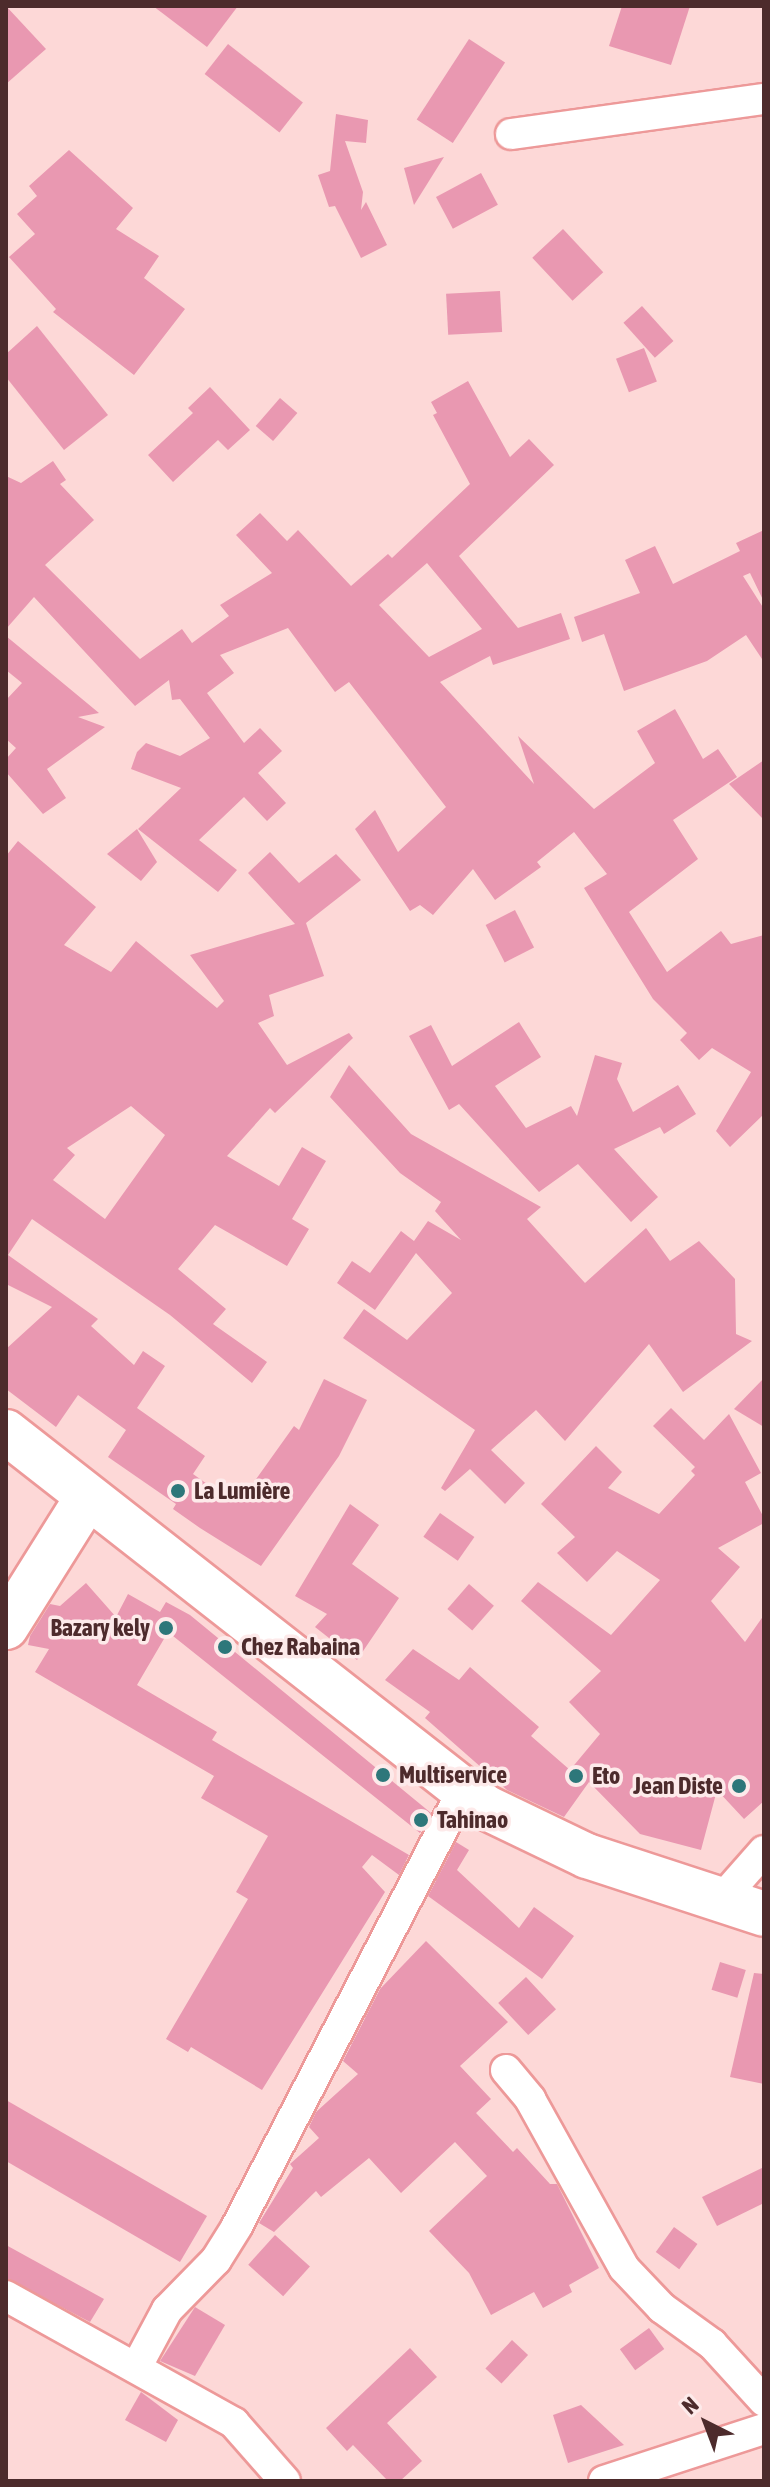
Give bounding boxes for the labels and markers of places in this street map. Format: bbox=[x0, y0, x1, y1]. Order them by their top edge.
place label: La Lumière bbox=[194, 1477, 290, 1505]
marker: La Lumière bbox=[169, 1482, 187, 1500]
place label: Bazary kely bbox=[50, 1614, 150, 1642]
marker: Bazary kely bbox=[157, 1619, 175, 1637]
place label: Chez Rabaina bbox=[241, 1633, 360, 1661]
marker: Chez Rabaina bbox=[216, 1638, 234, 1656]
place label: Multiservice bbox=[399, 1761, 507, 1789]
place label: Eto bbox=[592, 1762, 620, 1790]
marker: Multiservice bbox=[374, 1766, 392, 1784]
marker: Eto bbox=[567, 1767, 585, 1785]
place label: Jean Diste bbox=[633, 1772, 723, 1800]
marker: Jean Diste bbox=[730, 1777, 748, 1795]
place label: Tahinao bbox=[437, 1806, 508, 1834]
marker: Tahinao bbox=[412, 1811, 430, 1829]

